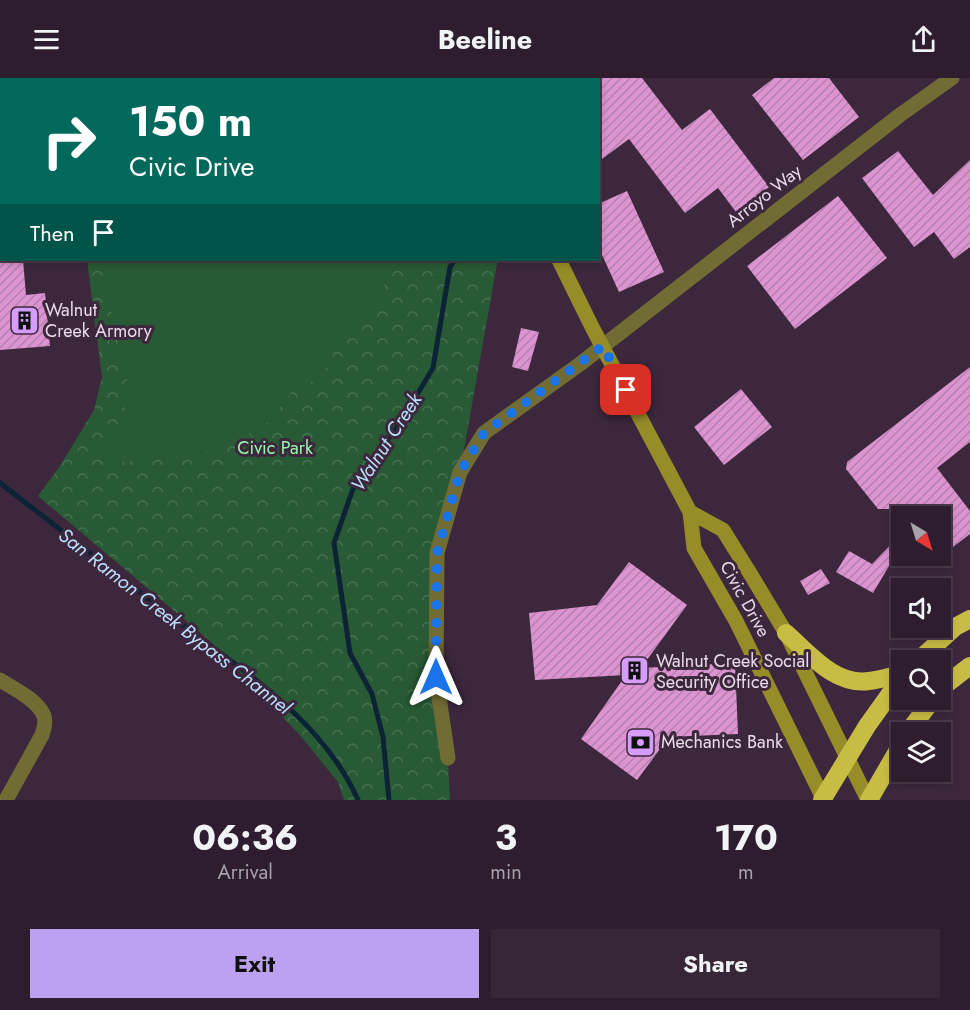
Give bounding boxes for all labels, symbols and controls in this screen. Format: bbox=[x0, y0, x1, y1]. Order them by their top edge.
text: Beeline bbox=[438, 20, 532, 59]
icon: menu bbox=[30, 23, 63, 56]
icon: share bbox=[907, 23, 940, 56]
text: 150 m bbox=[129, 91, 252, 152]
icon: right bbox=[30, 102, 108, 180]
text: Civic Drive bbox=[129, 147, 254, 186]
street label: Arroyo Way bbox=[721, 158, 807, 234]
icon: arrive bbox=[87, 216, 120, 249]
text: Then bbox=[30, 217, 75, 249]
place label: Walnut Creek Armory bbox=[45, 297, 152, 344]
building icon: Walnut Creek Armory bbox=[8, 304, 40, 336]
pin bbox=[600, 364, 651, 415]
icon: arrive bbox=[609, 373, 642, 406]
water label: Walnut Creek bbox=[344, 386, 430, 497]
park label: Civic Park bbox=[237, 435, 313, 461]
north arrow bbox=[891, 506, 951, 566]
map controls bbox=[891, 506, 951, 782]
water label: San Ramon Creek Bypass Channel bbox=[52, 521, 299, 723]
street label: Civic Drive bbox=[713, 556, 777, 642]
button: sound bbox=[891, 578, 951, 638]
position arrow bbox=[404, 645, 468, 709]
place label: Walnut Creek Social Security Office bbox=[656, 648, 809, 695]
button: search bbox=[891, 650, 951, 710]
building icon: Walnut Creek Social Security Office bbox=[619, 655, 651, 687]
button: layers bbox=[891, 722, 951, 782]
bank icon: Mechanics Bank bbox=[624, 726, 656, 758]
place label: Mechanics Bank bbox=[661, 729, 783, 755]
text: 06:36 bbox=[192, 811, 298, 863]
text: 3 bbox=[495, 811, 517, 863]
text: 170 bbox=[714, 811, 778, 863]
text: Arrival bbox=[218, 858, 273, 887]
text: min bbox=[490, 858, 522, 887]
text: m bbox=[738, 858, 754, 887]
button: Exit bbox=[30, 929, 479, 998]
button: Share bbox=[491, 929, 940, 998]

